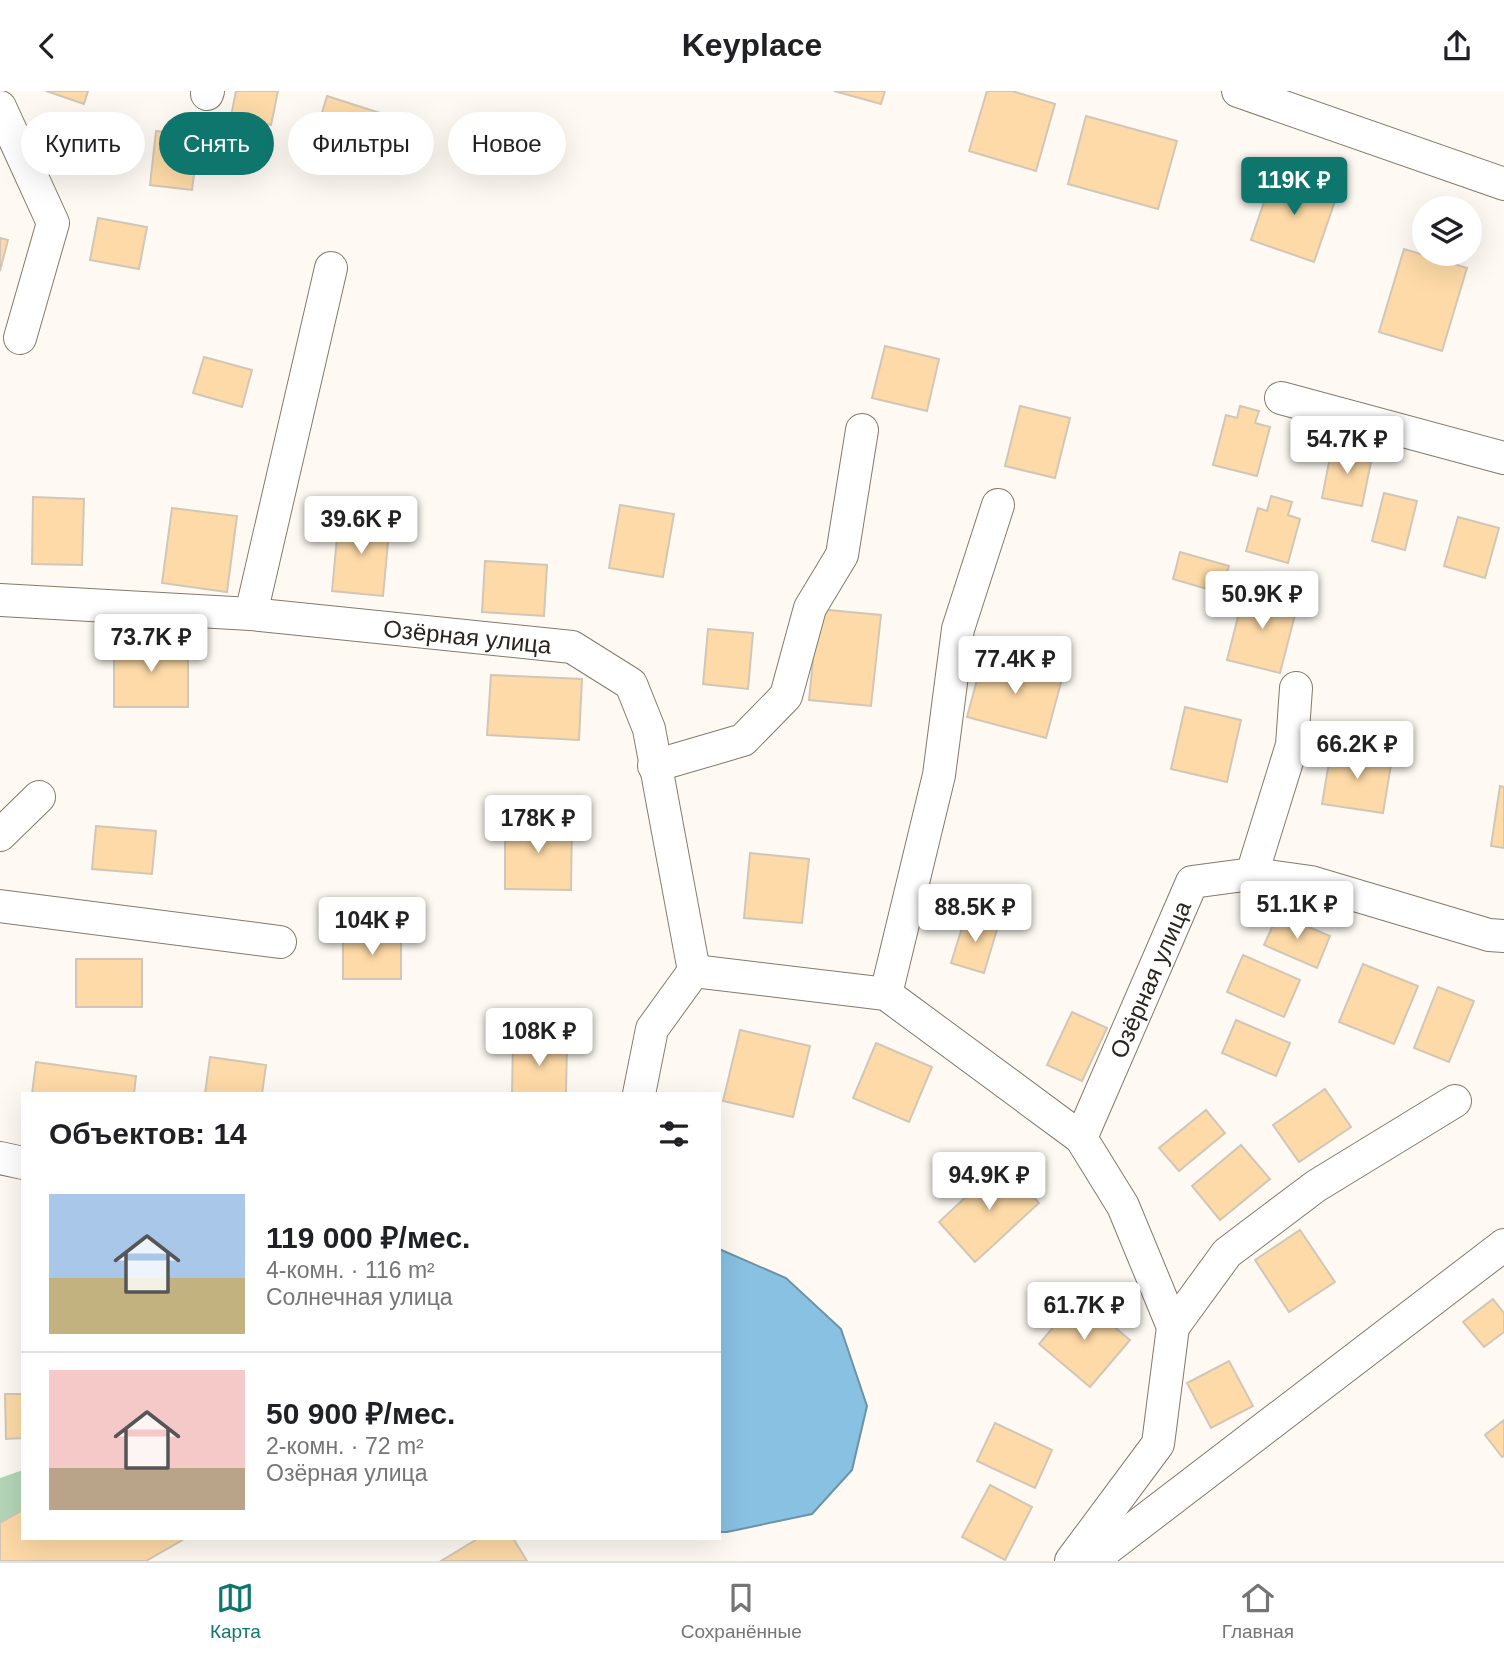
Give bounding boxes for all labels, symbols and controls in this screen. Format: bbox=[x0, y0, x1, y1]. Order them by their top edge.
icon: back bbox=[28, 27, 66, 65]
text: Keyplace bbox=[682, 27, 822, 63]
icon: share bbox=[1438, 27, 1476, 65]
chip: Купить bbox=[21, 112, 145, 175]
chip: Снять bbox=[159, 112, 274, 175]
chip: Фильтры bbox=[288, 112, 434, 175]
chip: Новое bbox=[448, 112, 566, 175]
pin: 119K ₽ bbox=[1237, 157, 1351, 217]
text: 119K ₽ bbox=[1257, 167, 1331, 193]
map controls bbox=[1412, 196, 1482, 266]
button: layers bbox=[1412, 196, 1482, 266]
pin: 54.7K ₽ bbox=[1282, 417, 1412, 476]
text: 54.7K ₽ bbox=[1306, 426, 1388, 452]
pin: 39.6K ₽ bbox=[296, 497, 426, 556]
text: 39.6K ₽ bbox=[320, 506, 402, 532]
pin: 50.9K ₽ bbox=[1197, 571, 1327, 631]
text: 50.9K ₽ bbox=[1221, 581, 1303, 607]
street label: Озёрная улица bbox=[382, 614, 553, 658]
pin: 73.7K ₽ bbox=[86, 615, 216, 674]
text: 73.7K ₽ bbox=[110, 624, 192, 650]
pin: 77.4K ₽ bbox=[950, 637, 1080, 696]
text: 77.4K ₽ bbox=[974, 646, 1056, 672]
pin: 66.2K ₽ bbox=[1292, 721, 1422, 781]
text: 66.2K ₽ bbox=[1316, 731, 1398, 757]
pin: 178K ₽ bbox=[481, 795, 595, 855]
text: 178K ₽ bbox=[501, 805, 575, 831]
pin: 51.1K ₽ bbox=[1232, 881, 1362, 941]
pin: 88.5K ₽ bbox=[910, 885, 1040, 944]
text: 51.1K ₽ bbox=[1256, 891, 1338, 917]
text: 88.5K ₽ bbox=[934, 894, 1016, 920]
street label: Озёрная улица bbox=[1104, 896, 1196, 1062]
pin: 104K ₽ bbox=[315, 897, 429, 957]
text: 104K ₽ bbox=[335, 907, 409, 933]
pin: 108K ₽ bbox=[482, 1009, 596, 1068]
text: 108K ₽ bbox=[502, 1018, 576, 1044]
icon: filters bbox=[655, 1115, 693, 1153]
text: Объектов: 14 bbox=[49, 1117, 247, 1150]
pin: 94.9K ₽ bbox=[924, 1153, 1054, 1212]
text: 94.9K ₽ bbox=[948, 1162, 1030, 1188]
text: 119 000 ₽/мес. bbox=[266, 1221, 470, 1254]
icon: home bbox=[105, 1222, 189, 1306]
text: 4-комн. · 116 m² bbox=[266, 1257, 435, 1283]
pin: 61.7K ₽ bbox=[1019, 1283, 1149, 1342]
text: Солнечная улица bbox=[266, 1284, 453, 1310]
text: 61.7K ₽ bbox=[1043, 1292, 1125, 1318]
text: 50 900 ₽/мес. bbox=[266, 1397, 455, 1430]
icon: home bbox=[105, 1398, 189, 1482]
text: 2-комн. · 72 m² bbox=[266, 1433, 424, 1459]
text: Озёрная улица bbox=[266, 1460, 428, 1486]
tab: Карта bbox=[210, 1579, 261, 1643]
tab: Сохранённые bbox=[681, 1579, 802, 1643]
tab: Главная bbox=[1222, 1579, 1294, 1643]

